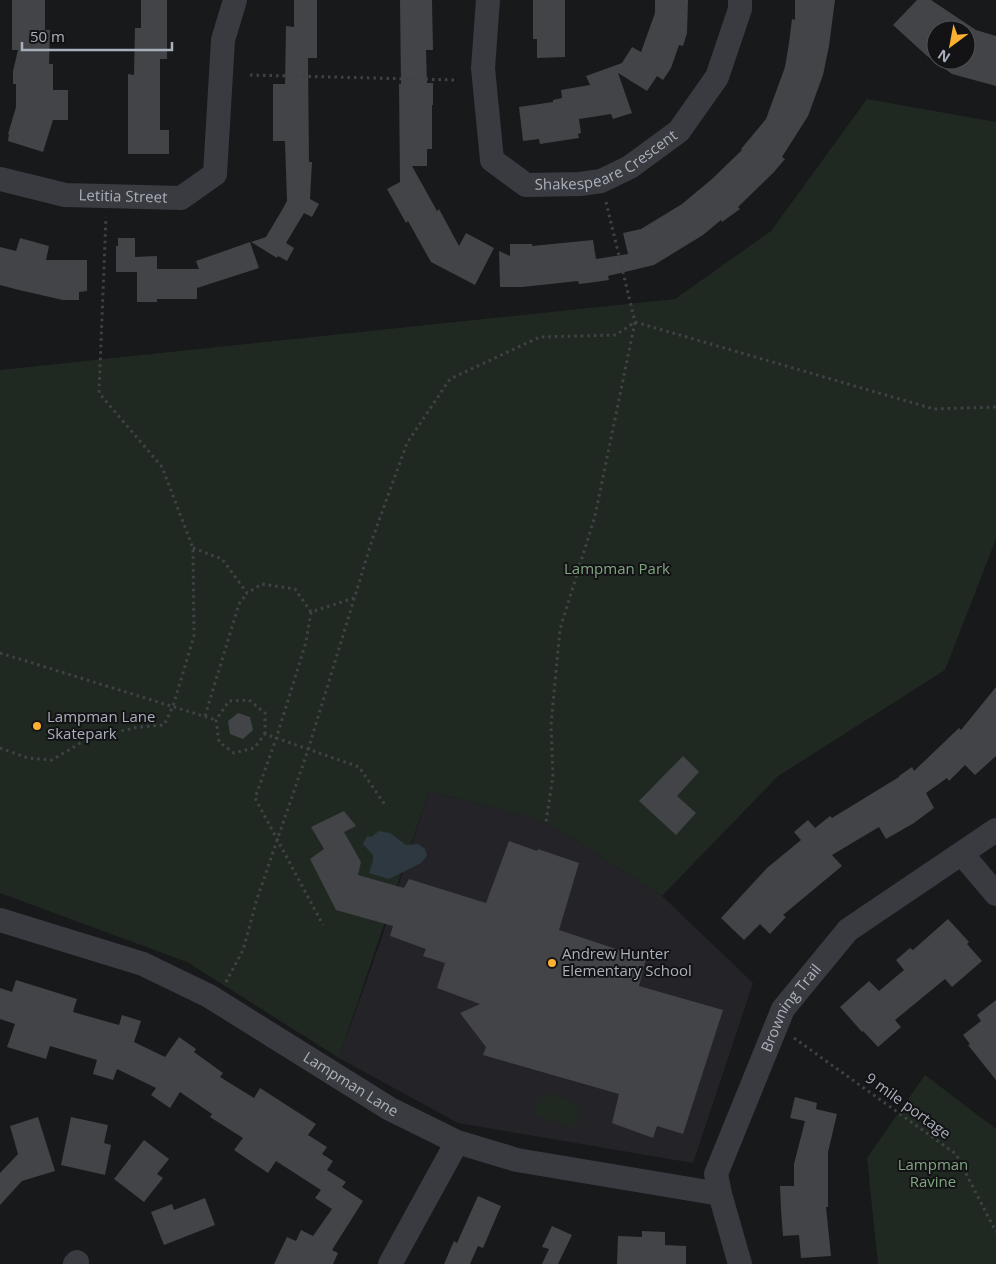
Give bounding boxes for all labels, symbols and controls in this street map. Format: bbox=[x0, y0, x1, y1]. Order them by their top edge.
scale bar bbox=[22, 20, 172, 52]
north arrow bbox=[926, 20, 976, 70]
text: 50 m bbox=[30, 26, 65, 46]
text: N bbox=[934, 45, 954, 68]
street label: Shakespeare Crescent bbox=[534, 125, 681, 194]
street label: Letitia Street bbox=[78, 184, 168, 207]
park label: Lampman Park bbox=[564, 558, 670, 578]
place label: Lampman Lane Skatepark bbox=[47, 706, 155, 743]
marker: Lampman Lane Skatepark bbox=[31, 720, 43, 732]
place label: Andrew Hunter Elementary School bbox=[562, 943, 692, 980]
marker: Andrew Hunter Elementary School bbox=[546, 957, 558, 969]
street label: Browning Trail bbox=[756, 959, 825, 1055]
street label: Lampman Lane bbox=[300, 1046, 402, 1121]
street label: 9 mile portage bbox=[862, 1067, 955, 1143]
park label: Lampman Ravine bbox=[898, 1154, 968, 1191]

